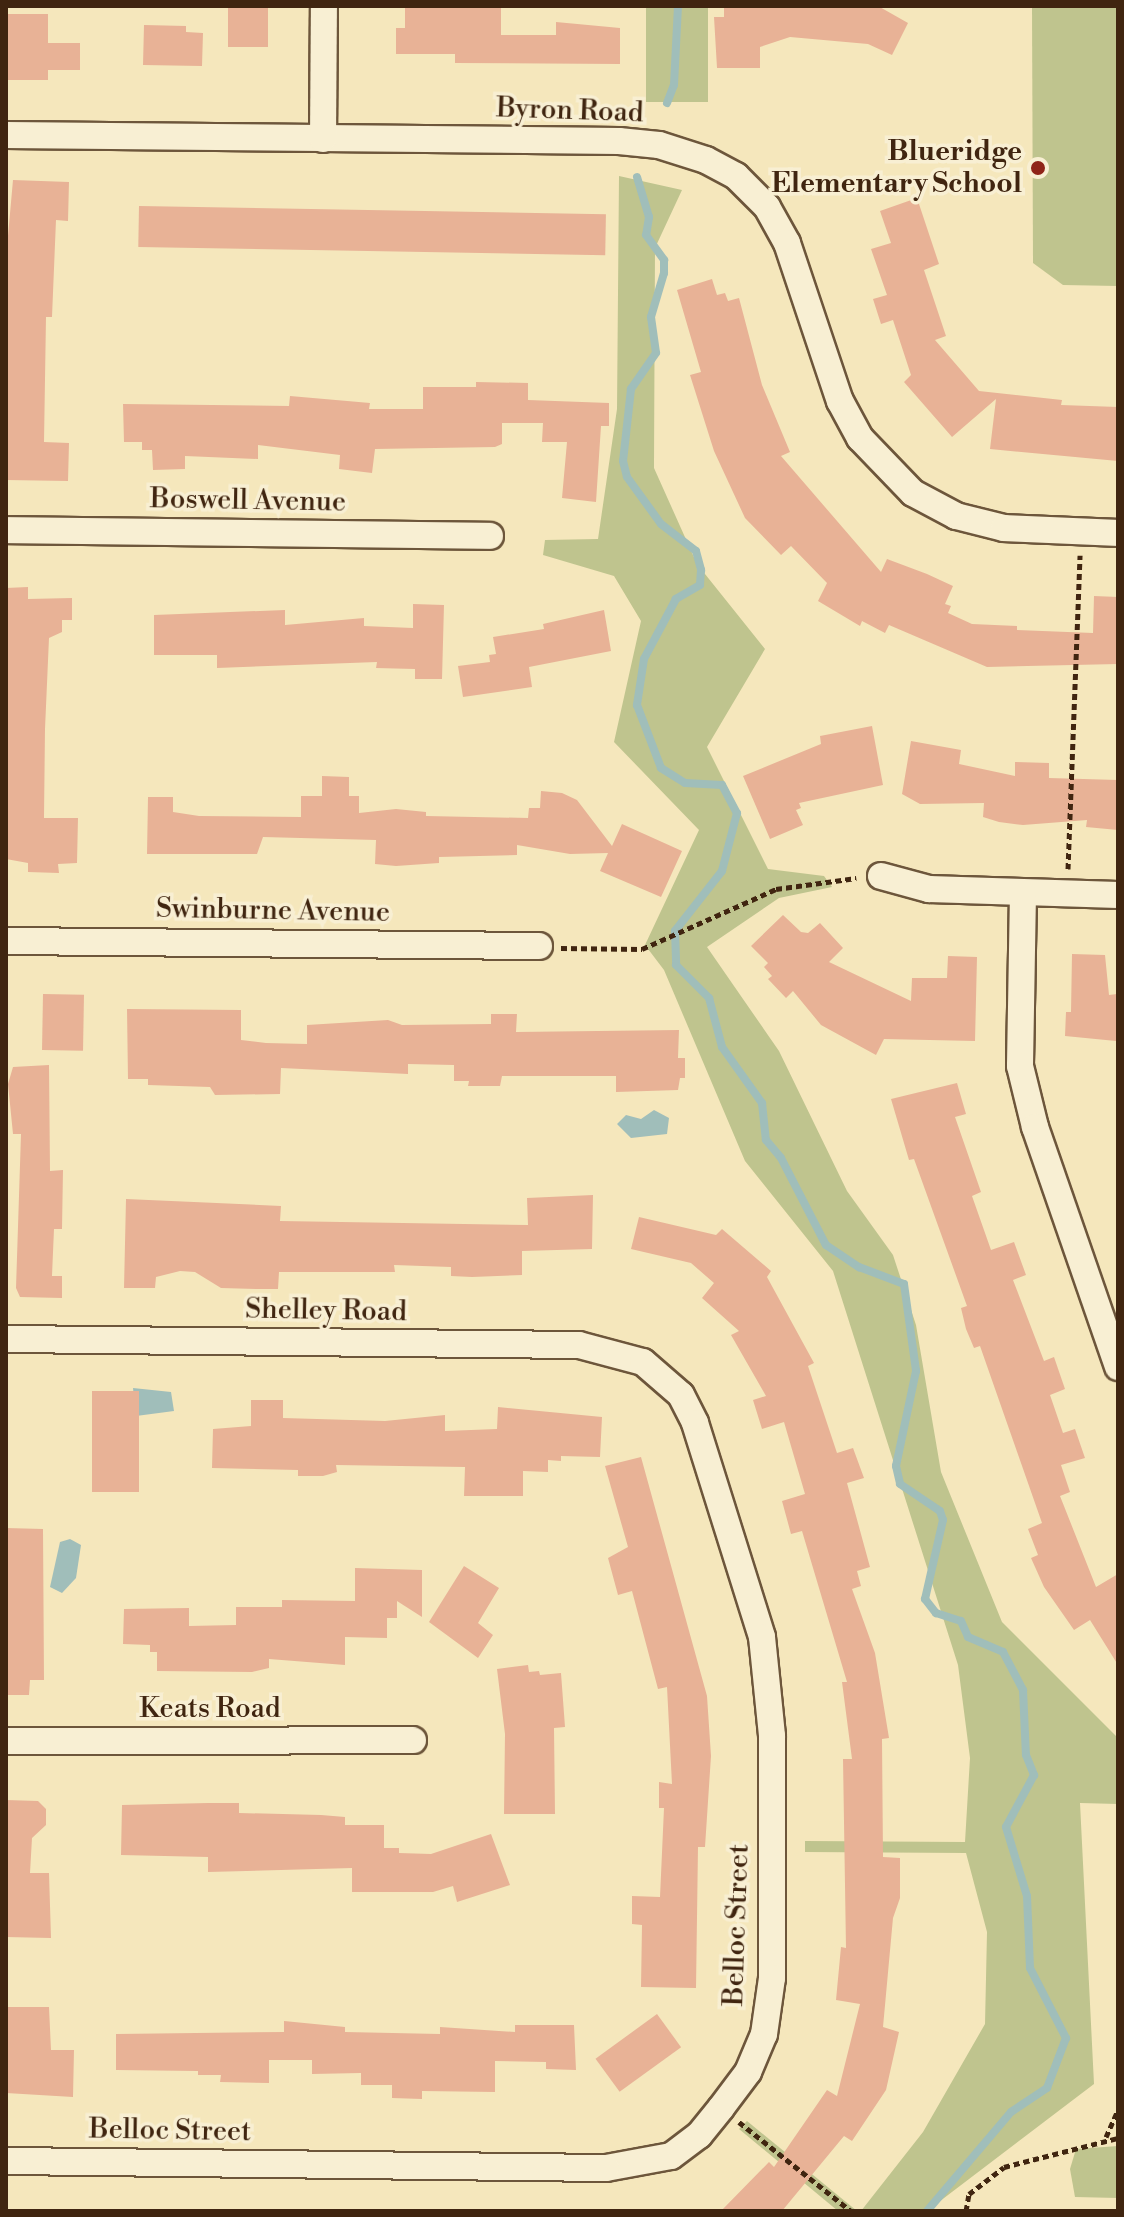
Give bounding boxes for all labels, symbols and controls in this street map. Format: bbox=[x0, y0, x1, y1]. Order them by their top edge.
street label: Byron Road bbox=[496, 92, 644, 130]
place label: Blueridge Elementary School bbox=[771, 135, 1022, 201]
marker: Blueridge Elementary School bbox=[1029, 159, 1047, 177]
street label: Boswell Avenue bbox=[150, 482, 346, 520]
street label: Swinburne Avenue bbox=[156, 892, 390, 930]
street label: Shelley Road bbox=[245, 1293, 407, 1329]
street label: Keats Road bbox=[139, 1692, 281, 1726]
street label: Belloc Street bbox=[717, 1843, 757, 2007]
street label: Belloc Street bbox=[89, 2113, 251, 2149]

